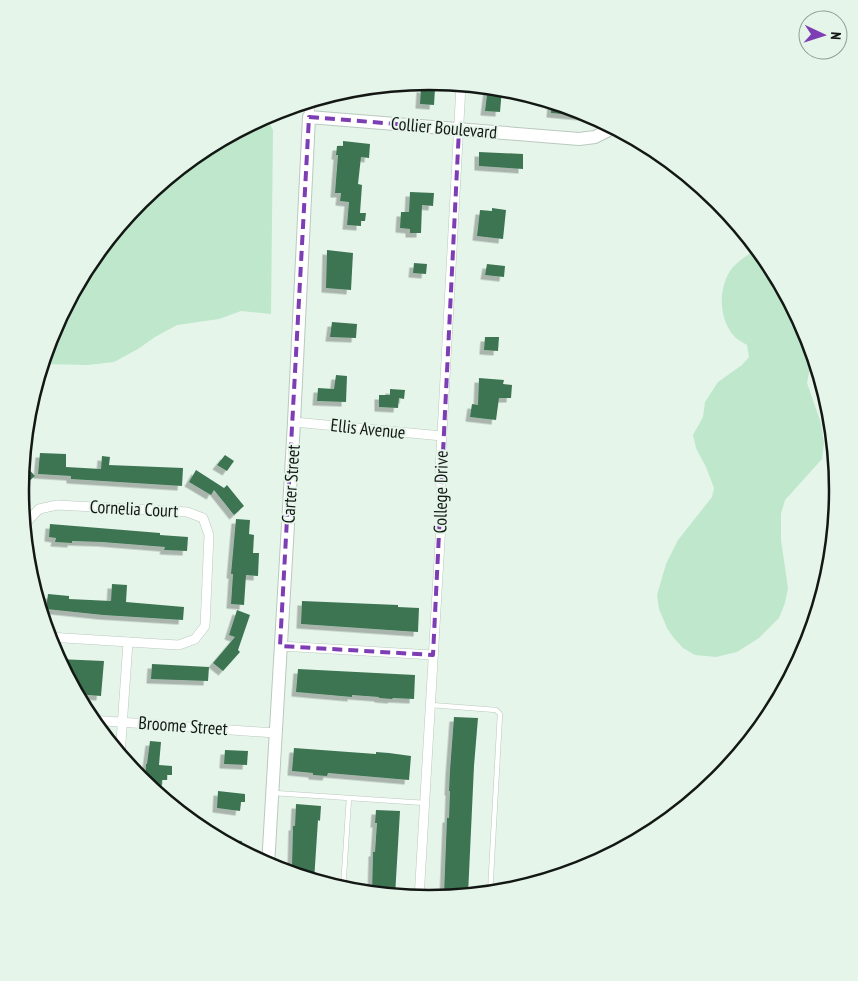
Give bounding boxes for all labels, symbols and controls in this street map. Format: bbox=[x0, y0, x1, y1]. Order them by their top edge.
north arrow bbox=[798, 10, 848, 60]
text: N bbox=[827, 32, 845, 40]
street label: Collier Boulevard bbox=[390, 111, 498, 144]
street label: Ellis Avenue bbox=[330, 413, 407, 444]
street label: Carter Street bbox=[276, 444, 305, 524]
street label: College Drive bbox=[428, 450, 453, 534]
street label: Cornelia Court bbox=[89, 495, 179, 522]
street label: Broome Street bbox=[138, 711, 228, 740]

